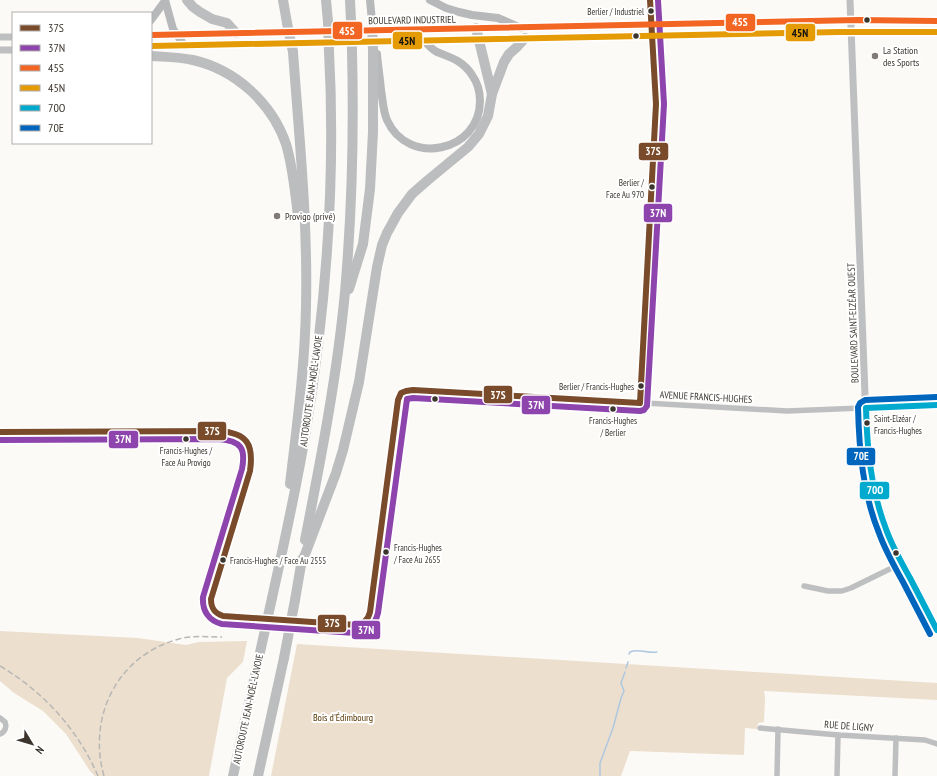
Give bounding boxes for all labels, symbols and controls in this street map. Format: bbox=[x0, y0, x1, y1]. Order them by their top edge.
place label: Berlier / Industriel bbox=[587, 6, 645, 17]
marker: Berlier / Industriel bbox=[646, 6, 656, 16]
legend bbox=[12, 12, 152, 144]
street label: BOULEVARD INDUSTRIEL bbox=[368, 13, 457, 27]
line badge: 45S bbox=[725, 13, 756, 32]
text: 45S bbox=[732, 15, 748, 29]
unlabelled marker bbox=[862, 15, 872, 25]
text: 37S bbox=[48, 20, 64, 35]
line badge: 45S bbox=[332, 21, 363, 40]
line badge: 45N bbox=[785, 23, 816, 42]
text: 45S bbox=[339, 24, 355, 38]
text: 45N bbox=[792, 26, 808, 40]
line badge: 45N bbox=[392, 31, 423, 50]
unlabelled marker bbox=[631, 31, 641, 41]
text: 45N bbox=[399, 34, 415, 48]
text: 37N bbox=[48, 40, 65, 55]
place label: La Station des Sports bbox=[883, 44, 920, 69]
marker: La Station des Sports bbox=[870, 51, 880, 61]
text: 45S bbox=[48, 60, 64, 75]
text: 45N bbox=[48, 80, 65, 95]
text: 70O bbox=[48, 100, 66, 115]
text: 70E bbox=[48, 120, 64, 135]
line badge: 37S bbox=[638, 142, 669, 161]
text: 37S bbox=[645, 144, 661, 158]
place label: Berlier / Face Au 970 bbox=[606, 177, 644, 200]
marker: Berlier / Face Au 970 bbox=[647, 182, 657, 192]
line badge: 37N bbox=[643, 203, 673, 223]
text: 37N bbox=[650, 206, 666, 220]
place label: Provigo (privé) bbox=[285, 210, 336, 223]
marker: Provigo (privé) bbox=[272, 211, 282, 221]
street label: BOULEVARD SAINT-ELZÉAR OUEST bbox=[844, 262, 862, 383]
street label: AUTOROUTE JEAN-NOËL-LAVOIE bbox=[297, 335, 325, 447]
place label: Berlier / Francis-Hughes bbox=[559, 381, 634, 392]
marker: Berlier / Francis-Hughes bbox=[636, 381, 646, 391]
line badge: 37S bbox=[483, 385, 513, 404]
text: 37S bbox=[490, 388, 506, 402]
street label: AVENUE FRANCIS-HUGHES bbox=[659, 388, 753, 406]
unlabelled marker bbox=[430, 394, 440, 404]
line badge: 37N bbox=[521, 395, 551, 415]
text: 37N bbox=[528, 398, 544, 412]
marker: Francis-Hughes / Berlier bbox=[608, 404, 618, 414]
place label: Saint-Elzéar / Francis-Hughes bbox=[874, 413, 922, 436]
place label: Francis-Hughes / Berlier bbox=[589, 415, 637, 438]
marker: Saint-Elzéar / Francis-Hughes bbox=[862, 418, 872, 428]
line badge: 37S bbox=[197, 421, 227, 441]
text: 37S bbox=[204, 424, 220, 438]
line badge: 37N bbox=[108, 430, 139, 449]
text: 37N bbox=[115, 432, 131, 446]
marker: Francis-Hughes / Face Au Provigo bbox=[181, 434, 191, 444]
place label: Francis-Hughes / Face Au Provigo bbox=[160, 445, 213, 468]
line badge: 70E bbox=[846, 447, 876, 466]
text: 70E bbox=[853, 449, 869, 463]
line badge: 70O bbox=[859, 481, 890, 500]
text: 70O bbox=[867, 483, 883, 497]
place label: Francis-Hughes / Face Au 2655 bbox=[393, 542, 442, 565]
marker: Francis-Hughes / Face Au 2655 bbox=[381, 547, 391, 557]
unlabelled marker bbox=[891, 548, 901, 558]
marker: Francis-Hughes / Face Au 2555 bbox=[218, 555, 228, 565]
place label: Francis-Hughes / Face Au 2555 bbox=[230, 555, 326, 566]
line badge: 37S bbox=[317, 614, 347, 633]
text: 37S bbox=[324, 616, 340, 630]
line badge: 37N bbox=[351, 620, 381, 640]
text: 37N bbox=[358, 623, 374, 637]
street label: AUTOROUTE JEAN-NOËL-LAVOIE bbox=[230, 653, 266, 765]
park label: Bois d'Édimbourg bbox=[313, 711, 373, 724]
street label: RUE DE LIGNY bbox=[824, 718, 875, 734]
north arrow bbox=[12, 724, 52, 764]
text: N bbox=[33, 744, 47, 757]

